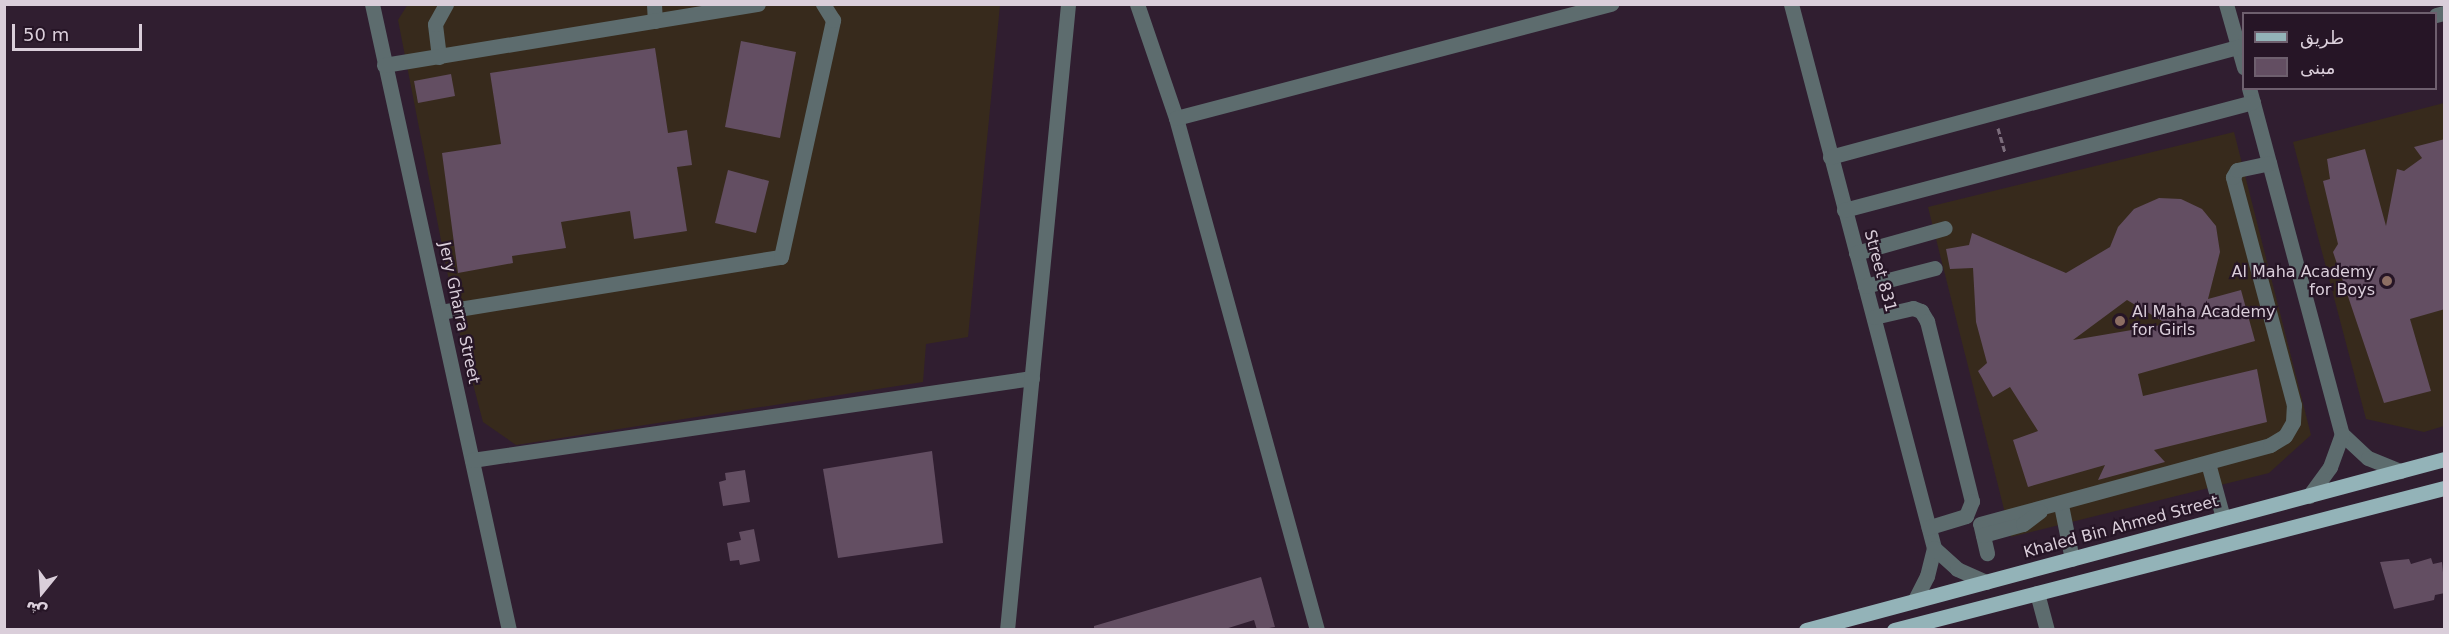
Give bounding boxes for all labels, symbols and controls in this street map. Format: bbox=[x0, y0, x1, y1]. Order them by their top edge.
scale bar bbox=[15, 12, 146, 50]
legend bbox=[2242, 12, 2437, 90]
text: 50 m bbox=[23, 24, 69, 45]
text: طريق bbox=[2300, 27, 2344, 48]
text: مبنى bbox=[2300, 57, 2336, 78]
street label: Street 831 bbox=[1860, 228, 1900, 314]
street label: Jery Gharra Street bbox=[435, 240, 483, 386]
place label: Al Maha Academy for Boys bbox=[2232, 262, 2375, 300]
marker: Al Maha Academy for Boys bbox=[2380, 274, 2394, 288]
place label: Al Maha Academy for Girls bbox=[2132, 302, 2275, 340]
marker: Al Maha Academy for Girls bbox=[2113, 314, 2127, 328]
street label: Khaled Bin Ahmed Street bbox=[2021, 492, 2221, 562]
north arrow bbox=[12, 562, 72, 622]
text: ش bbox=[23, 597, 50, 622]

